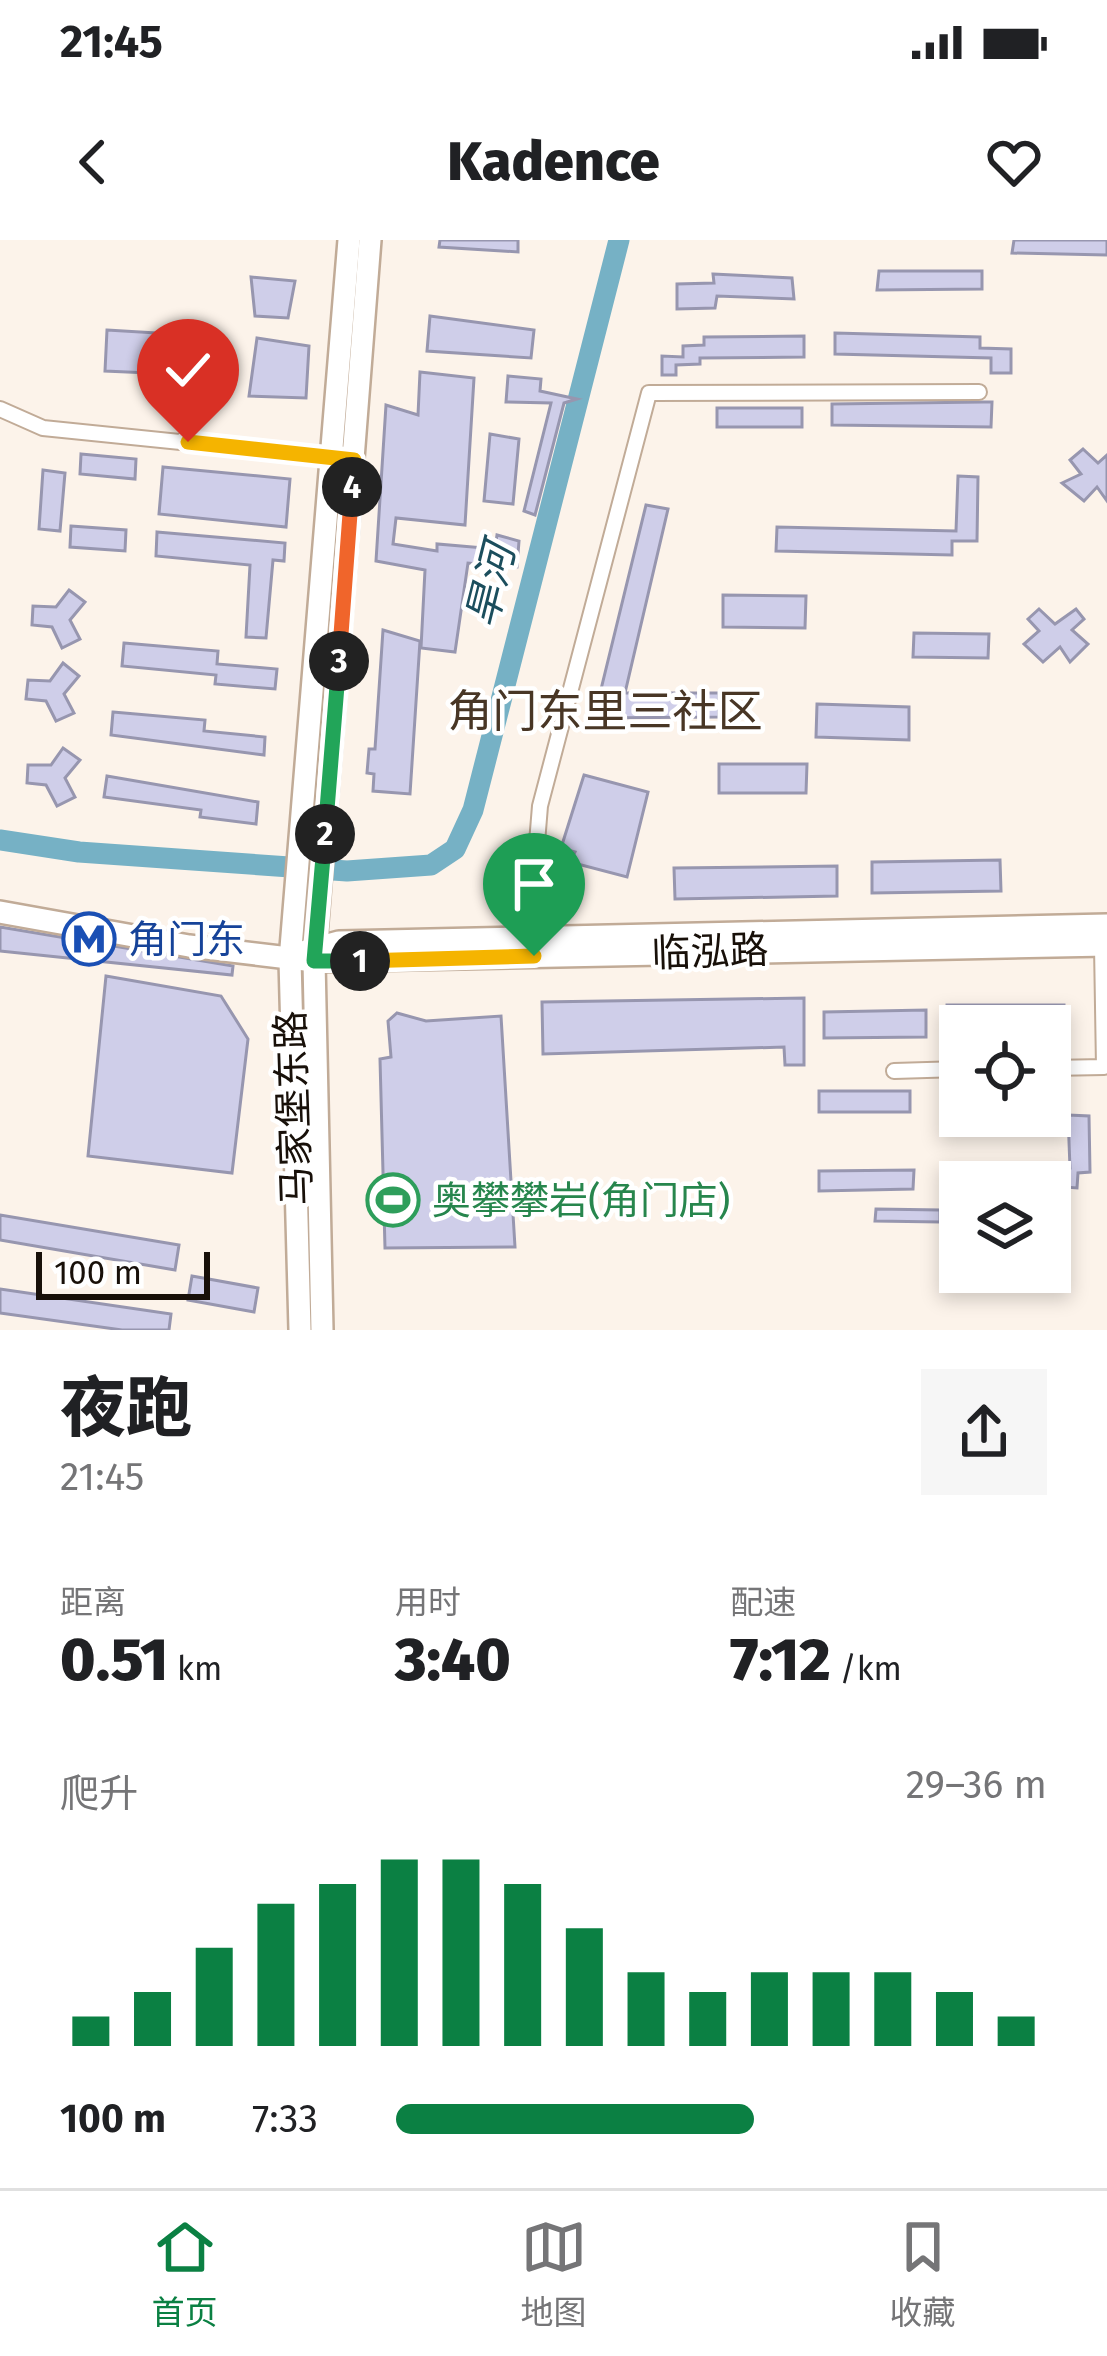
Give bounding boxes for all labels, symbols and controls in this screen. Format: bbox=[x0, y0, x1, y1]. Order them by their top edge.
text: 21:45 bbox=[60, 15, 163, 69]
icon: back bbox=[60, 129, 126, 195]
icon: heart bbox=[981, 129, 1047, 195]
text: Kadence bbox=[447, 130, 660, 194]
pin bbox=[137, 319, 239, 442]
icon: check bbox=[155, 337, 221, 403]
pin: 4 bbox=[322, 457, 382, 517]
text: 4 bbox=[343, 467, 361, 507]
water label: 旱河 bbox=[457, 532, 527, 632]
pin: 3 bbox=[309, 631, 369, 691]
text: 3 bbox=[330, 641, 348, 681]
district label: 角门东里三社区 bbox=[447, 685, 763, 739]
pin: 2 bbox=[295, 804, 355, 864]
text: 2 bbox=[316, 814, 334, 854]
pin bbox=[483, 833, 585, 956]
icon: arrive bbox=[501, 851, 567, 917]
metro station icon: 角门东 bbox=[61, 911, 117, 967]
place label: 角门东 bbox=[128, 917, 245, 963]
street label: 临泓路 bbox=[651, 927, 769, 977]
pin: 1 bbox=[330, 931, 390, 991]
text: 1 bbox=[352, 941, 368, 981]
map controls bbox=[939, 1005, 1071, 1293]
button: locate bbox=[939, 1005, 1071, 1137]
street label: 马家堡东路 bbox=[268, 1010, 320, 1206]
button: layers bbox=[939, 1161, 1071, 1293]
sports icon: 奥攀攀岩(角门店) bbox=[365, 1172, 421, 1228]
place label: 奥攀攀岩(角门店) bbox=[432, 1178, 730, 1224]
scale bar bbox=[36, 1246, 210, 1299]
text: 100 m bbox=[54, 1253, 142, 1293]
text: 夜跑 bbox=[60, 1369, 192, 1448]
button: share bbox=[921, 1369, 1047, 1495]
text: 21:45 bbox=[60, 1454, 144, 1500]
text: 距离 bbox=[60, 1583, 126, 1623]
text: 用时 bbox=[395, 1583, 461, 1623]
text: 配速 bbox=[730, 1583, 796, 1623]
text: 0.51 bbox=[60, 1624, 168, 1696]
text: 3:40 bbox=[395, 1624, 511, 1696]
text: 7:12 bbox=[730, 1624, 831, 1696]
text: km bbox=[168, 1649, 222, 1689]
text: /km bbox=[831, 1649, 902, 1689]
text: 29–36 m bbox=[906, 1762, 1047, 1808]
text: 爬升 bbox=[60, 1771, 138, 1817]
text: 100 m bbox=[60, 2096, 166, 2142]
text: 7:33 bbox=[252, 2096, 318, 2142]
tab: 首页 bbox=[152, 2214, 218, 2334]
tab: 地图 bbox=[521, 2214, 587, 2334]
tab: 收藏 bbox=[890, 2214, 956, 2334]

